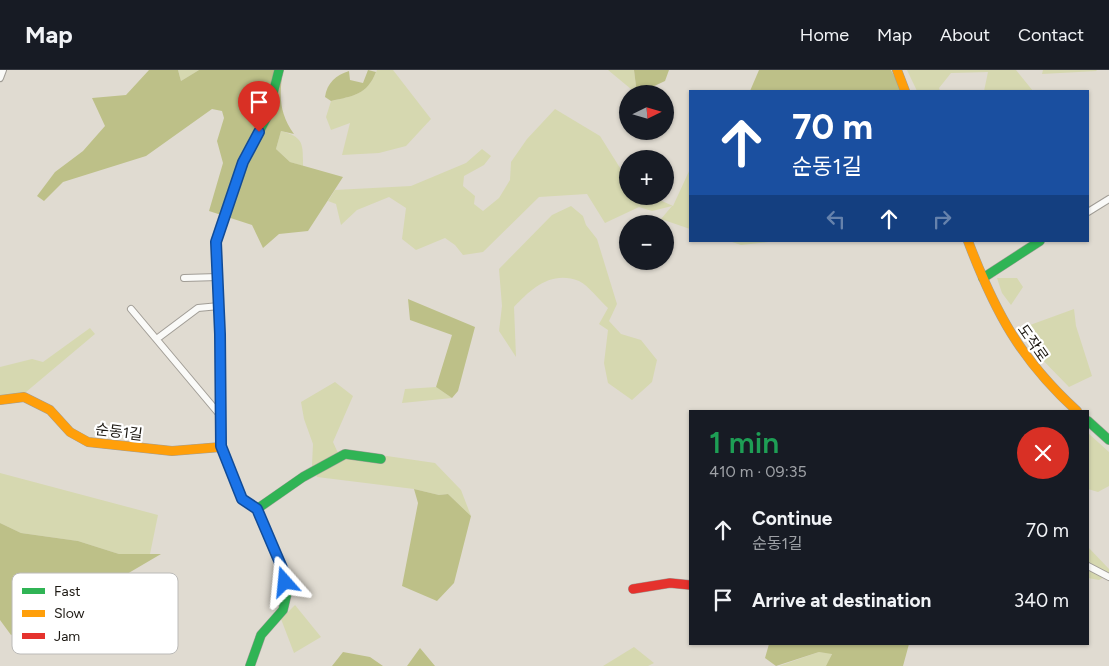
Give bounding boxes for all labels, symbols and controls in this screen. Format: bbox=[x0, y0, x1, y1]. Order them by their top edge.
text: Map bbox=[25, 20, 73, 49]
text: Home bbox=[800, 24, 849, 46]
text: Map bbox=[877, 24, 912, 46]
text: About bbox=[940, 24, 990, 46]
text: Contact bbox=[1018, 24, 1084, 46]
pin bbox=[238, 81, 280, 132]
north arrow bbox=[619, 85, 674, 140]
map controls bbox=[619, 85, 674, 270]
icon: arrive bbox=[245, 88, 273, 116]
text: 70 m bbox=[792, 106, 873, 148]
icon: ahead bbox=[709, 110, 774, 175]
button: + bbox=[619, 150, 674, 205]
text: 순동1길 bbox=[792, 153, 862, 180]
icon: left bbox=[822, 205, 850, 233]
icon: ahead bbox=[875, 205, 903, 233]
icon: right bbox=[928, 205, 956, 233]
button: − bbox=[619, 215, 674, 270]
street label: 도작로 bbox=[1014, 321, 1052, 365]
street label: 순동1길 bbox=[94, 420, 144, 444]
text: 1 min bbox=[709, 424, 779, 461]
button: close bbox=[1017, 427, 1069, 479]
text: 410 m · 09:35 bbox=[709, 462, 807, 481]
text: Continue bbox=[752, 507, 832, 530]
icon: ahead bbox=[709, 516, 737, 544]
text: 70 m bbox=[1026, 519, 1069, 542]
text: 순동1길 bbox=[752, 534, 803, 553]
position arrow bbox=[258, 555, 310, 607]
legend bbox=[12, 573, 178, 654]
text: Fast bbox=[54, 583, 80, 600]
icon: arrive bbox=[709, 586, 737, 614]
text: Arrive at destination bbox=[752, 589, 931, 612]
text: 340 m bbox=[1014, 589, 1069, 612]
text: Slow bbox=[54, 605, 85, 622]
text: Jam bbox=[54, 628, 80, 645]

